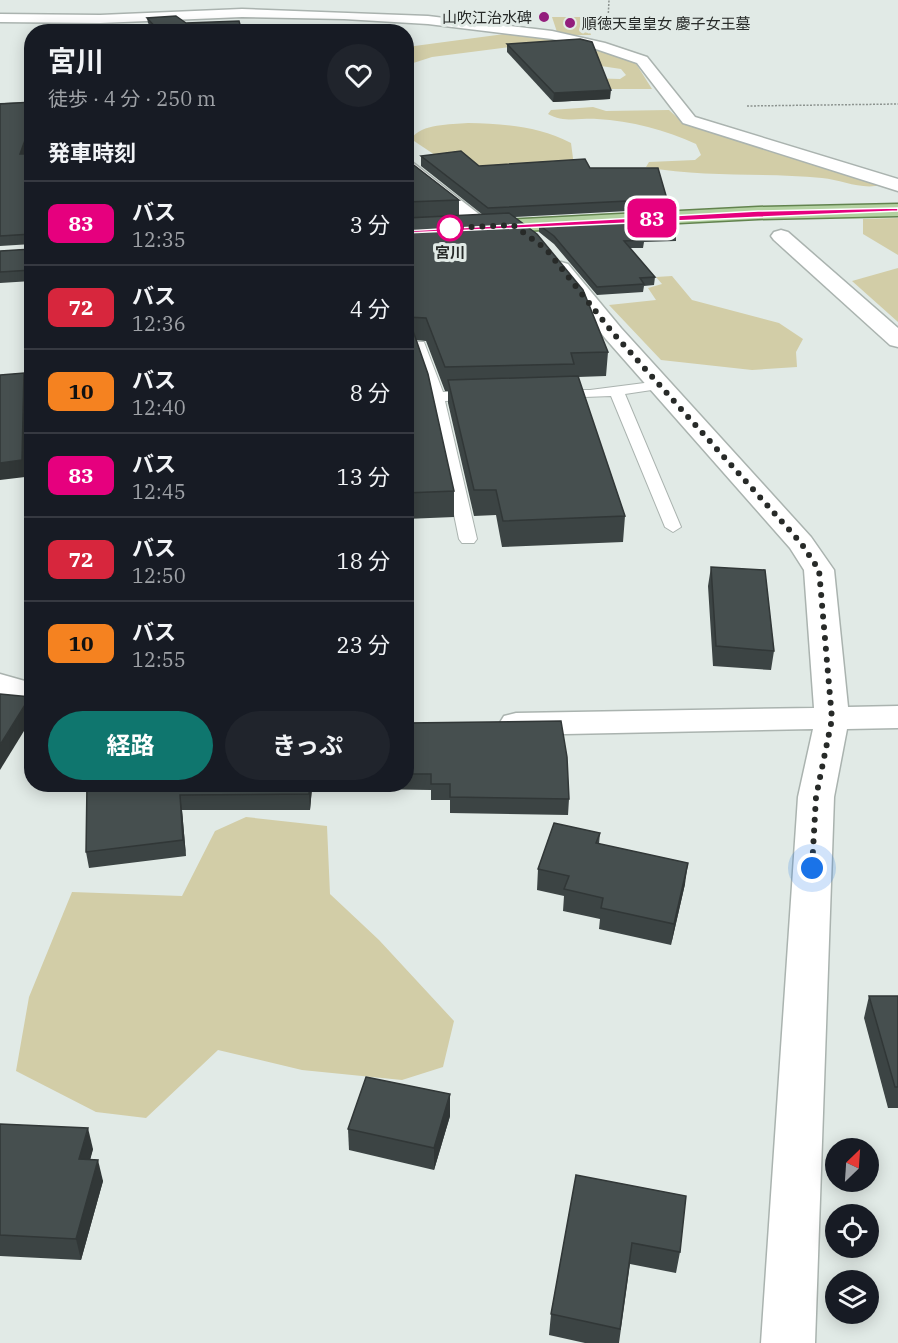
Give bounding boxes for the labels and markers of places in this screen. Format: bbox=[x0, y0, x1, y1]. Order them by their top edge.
place label: 山吹江治水碑 bbox=[442, 8, 532, 27]
marker: 山吹江治水碑 bbox=[537, 10, 551, 24]
place label: 順徳天皇皇女 慶子女王墓 bbox=[582, 14, 750, 33]
marker: 順徳天皇皇女 慶子女王墓 bbox=[563, 16, 577, 30]
marker: 宮川 bbox=[437, 215, 463, 241]
place label: 宮川 bbox=[435, 243, 465, 262]

